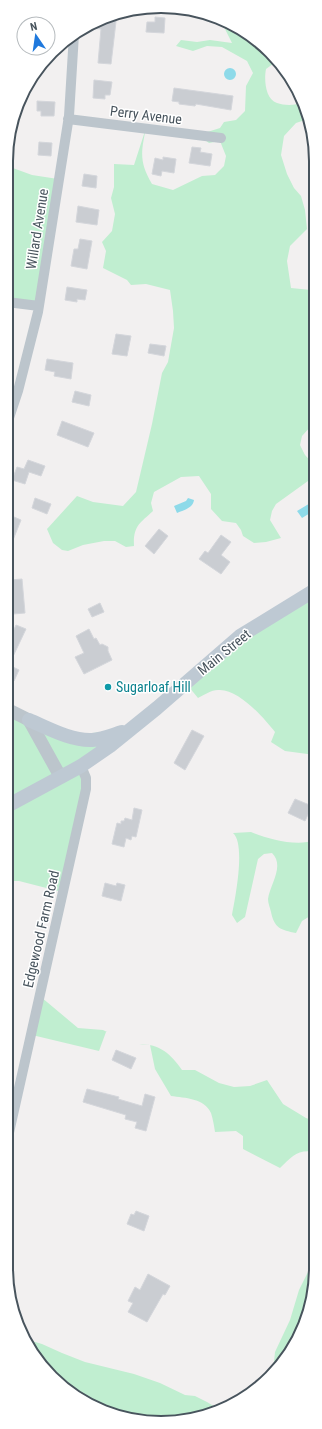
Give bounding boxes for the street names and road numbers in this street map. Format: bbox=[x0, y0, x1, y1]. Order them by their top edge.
street label: Perry Avenue bbox=[109, 103, 183, 127]
street label: Willard Avenue bbox=[23, 187, 51, 271]
street label: Main Street bbox=[194, 626, 254, 678]
street label: Edgewood Farm Road bbox=[20, 869, 62, 989]

